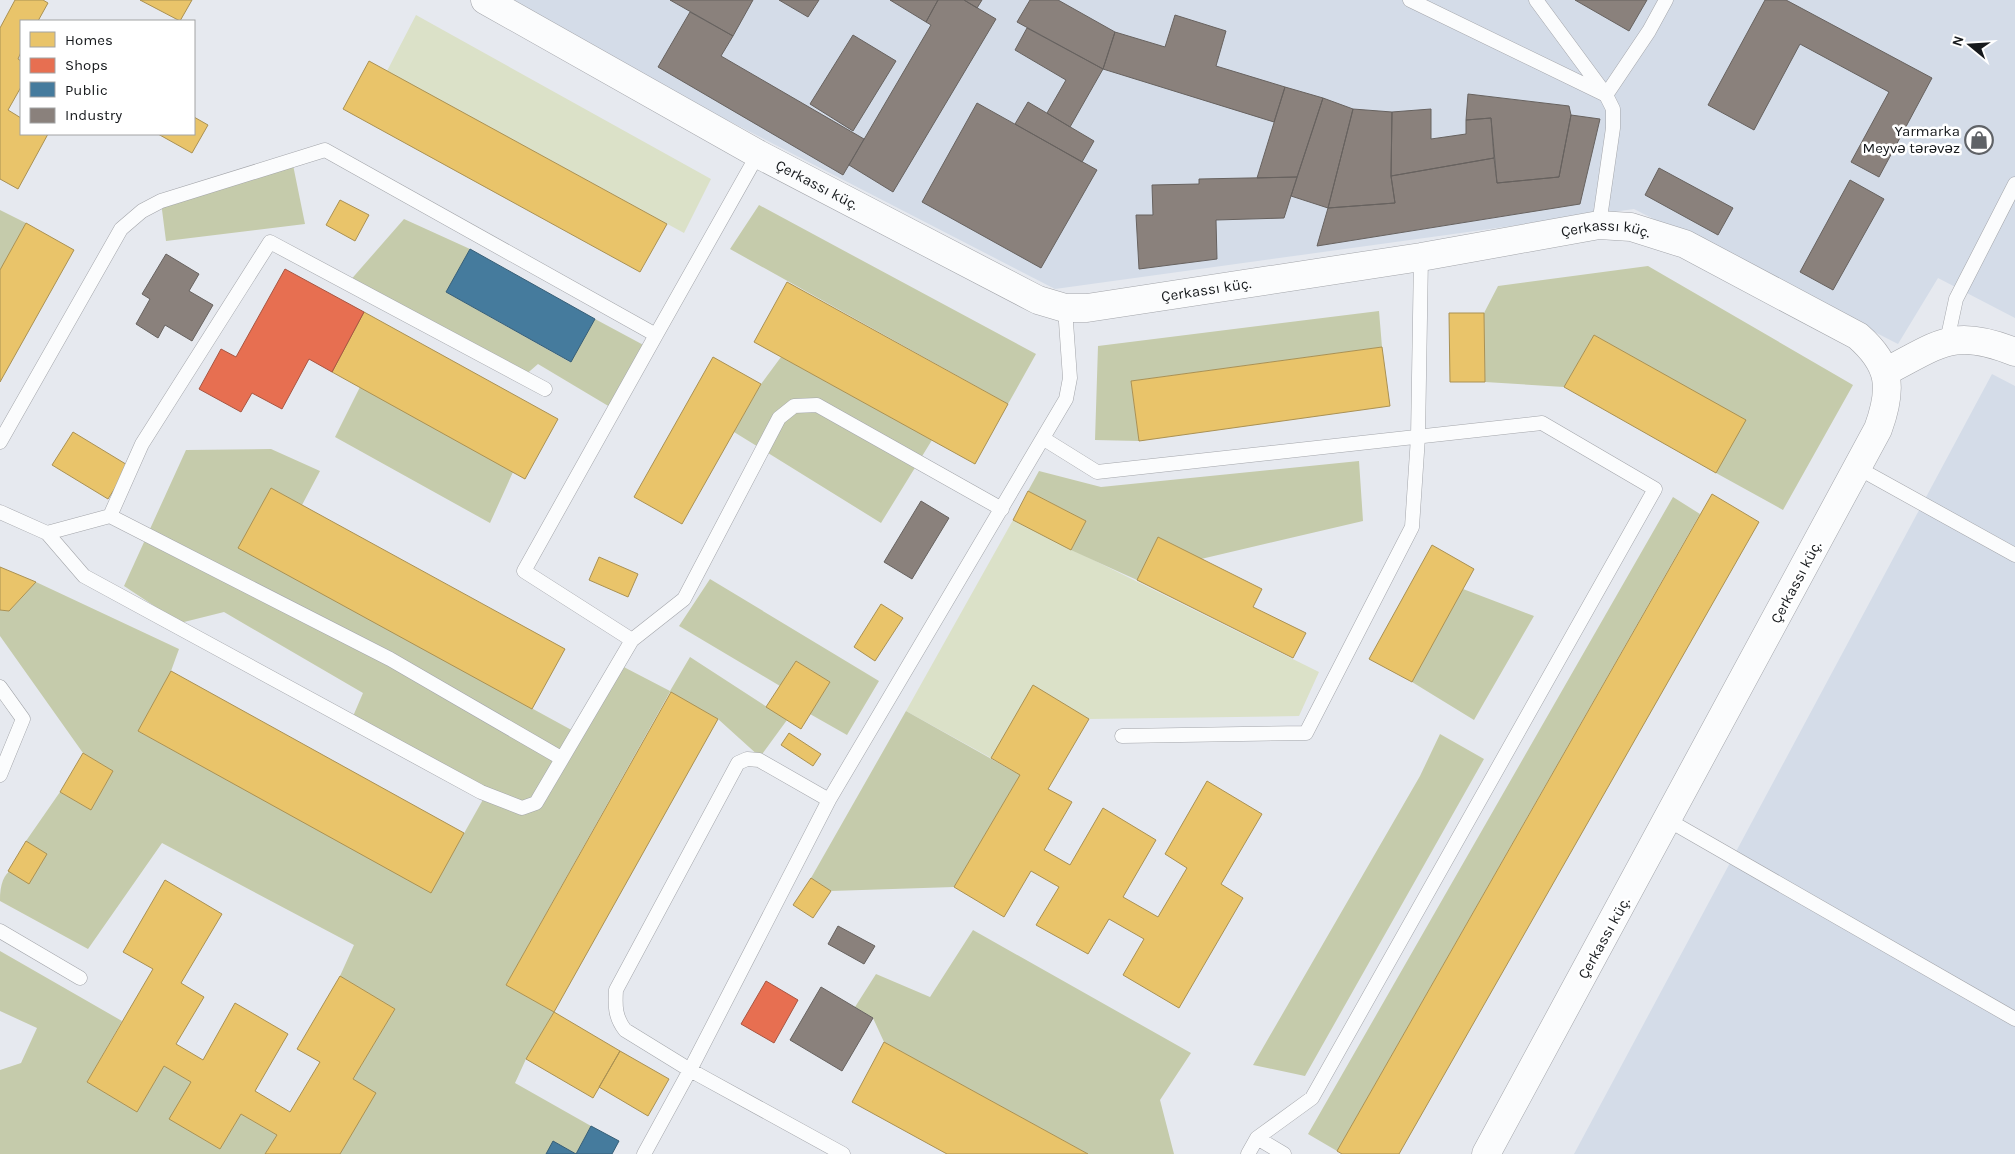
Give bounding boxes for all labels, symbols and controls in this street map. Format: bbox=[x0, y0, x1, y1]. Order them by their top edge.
legend bbox=[20, 20, 195, 135]
north arrow bbox=[1945, 20, 1995, 70]
text: Homes bbox=[65, 31, 113, 49]
text: N bbox=[1948, 34, 1968, 49]
text: Shops bbox=[65, 56, 108, 74]
text: Public bbox=[65, 81, 108, 99]
text: Industry bbox=[65, 106, 122, 124]
place label: Yarmarka Meyvә tәrәvәz bbox=[1862, 122, 1960, 157]
shop icon: Yarmarka Meyvә tәrәvәz bbox=[1964, 125, 1994, 155]
street label: Çerkassı küç. bbox=[773, 156, 862, 214]
street label: Çerkassı küç. bbox=[1559, 216, 1653, 242]
street label: Çerkassı küç. bbox=[1160, 274, 1253, 306]
street label: Çerkassı küç. bbox=[1767, 537, 1825, 626]
street label: Çerkassı küç. bbox=[1574, 894, 1634, 982]

